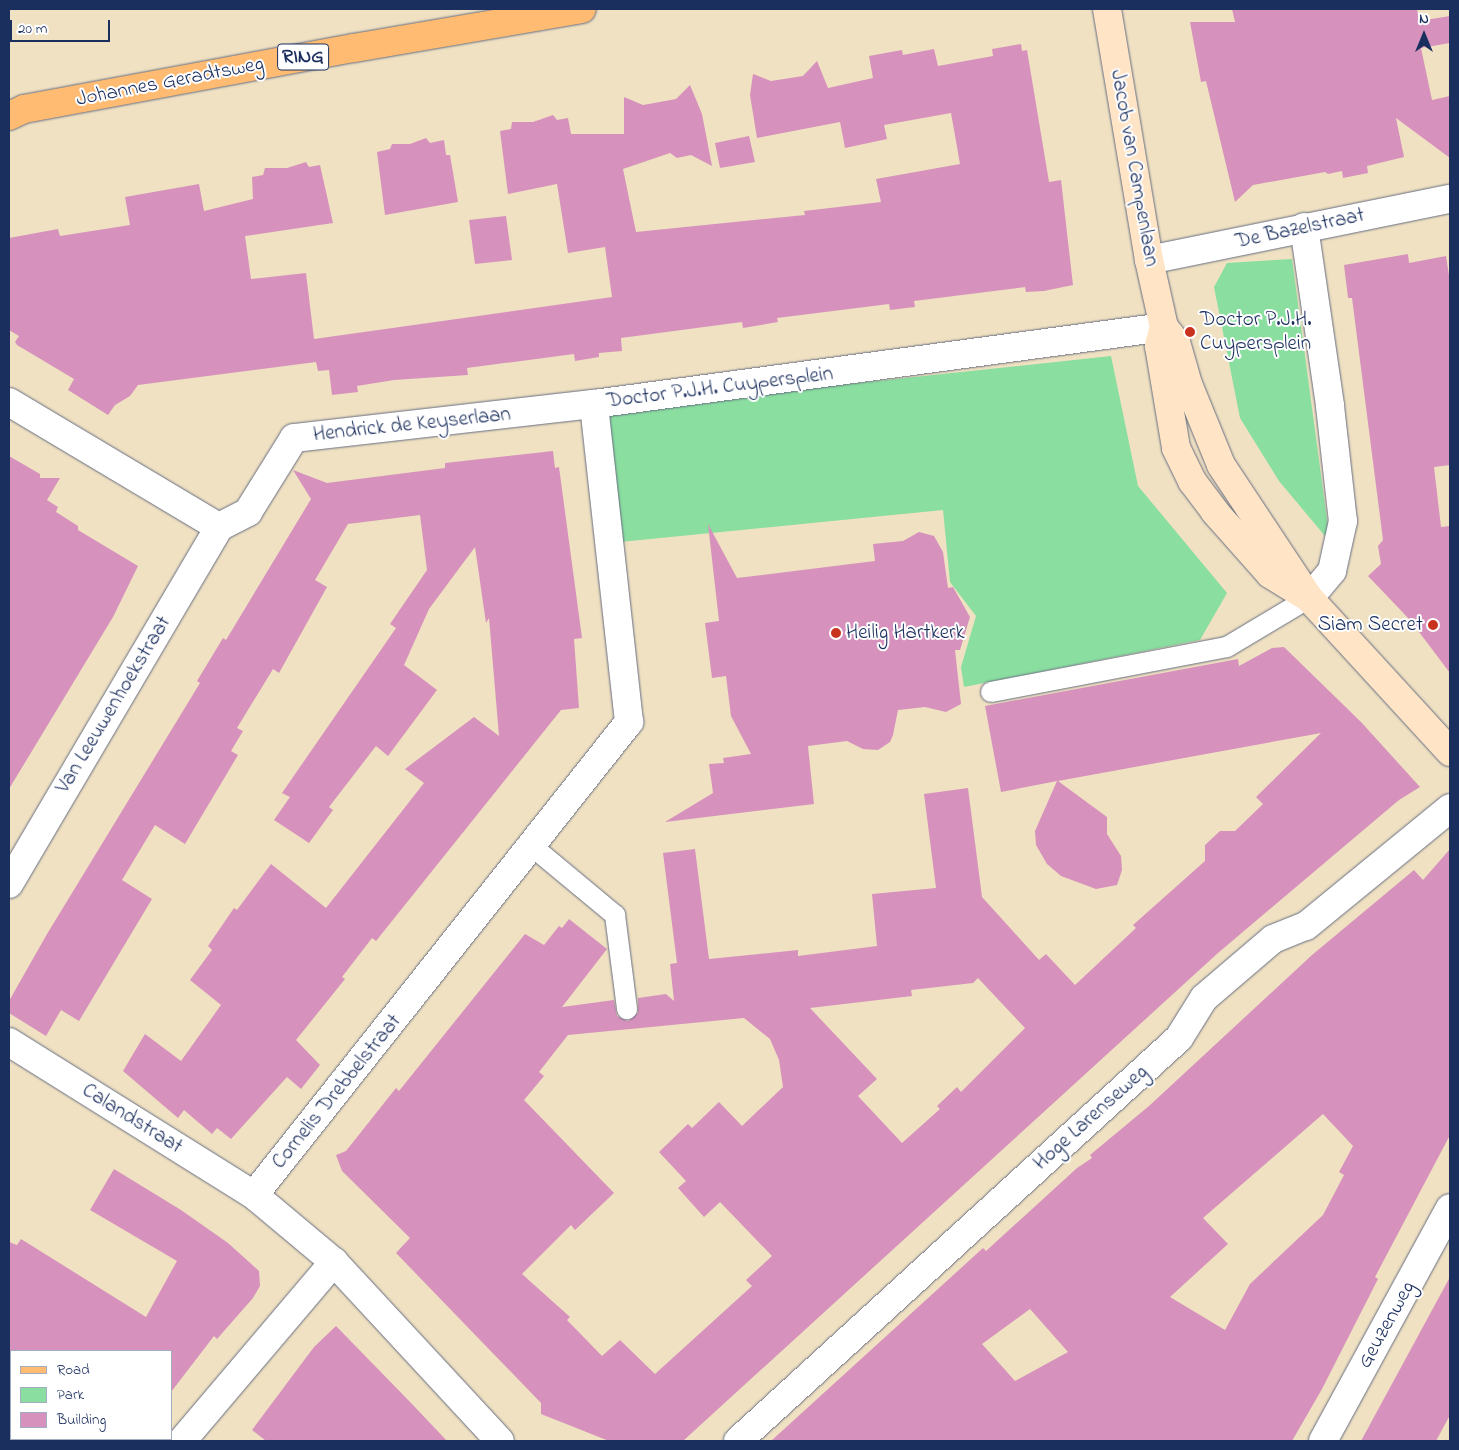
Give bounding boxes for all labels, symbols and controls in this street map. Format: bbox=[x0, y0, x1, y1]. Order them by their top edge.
text: N bbox=[1419, 9, 1429, 30]
scale bar bbox=[12, 10, 112, 42]
north arrow bbox=[1399, 10, 1449, 60]
text: 20 m bbox=[18, 18, 47, 40]
road number: RING bbox=[277, 40, 329, 74]
street label: Johannes Geradtsweg bbox=[74, 51, 266, 113]
street label: Jacob van Campenlaan bbox=[1104, 68, 1164, 268]
street label: De Bazelstraat bbox=[1233, 203, 1367, 255]
place label: Doctor P.J.H. Cuypersplein bbox=[1200, 307, 1312, 357]
marker: Doctor P.J.H. Cuypersplein bbox=[1184, 326, 1196, 338]
street label: Doctor P.J.H. Cuypersplein bbox=[605, 362, 835, 414]
street label: Hendrick de Keyserlaan bbox=[312, 402, 512, 448]
street label: Van Leeuwenhoekstraat bbox=[51, 612, 177, 798]
place label: Siam Secret bbox=[1318, 612, 1423, 638]
marker: Siam Secret bbox=[1427, 619, 1439, 631]
place label: Heilig Hartkerk bbox=[846, 620, 965, 646]
marker: Heilig Hartkerk bbox=[830, 627, 842, 639]
street label: Cornelis Drebbelstraat bbox=[267, 1010, 407, 1174]
street label: Hoge Larenseweg bbox=[1029, 1060, 1153, 1176]
street label: Calandstraat bbox=[77, 1078, 187, 1160]
street label: Geuzenweg bbox=[1353, 1277, 1421, 1373]
legend bbox=[10, 1350, 172, 1440]
text: Road bbox=[57, 1359, 90, 1381]
text: Park bbox=[57, 1384, 84, 1406]
text: Building bbox=[57, 1409, 106, 1431]

